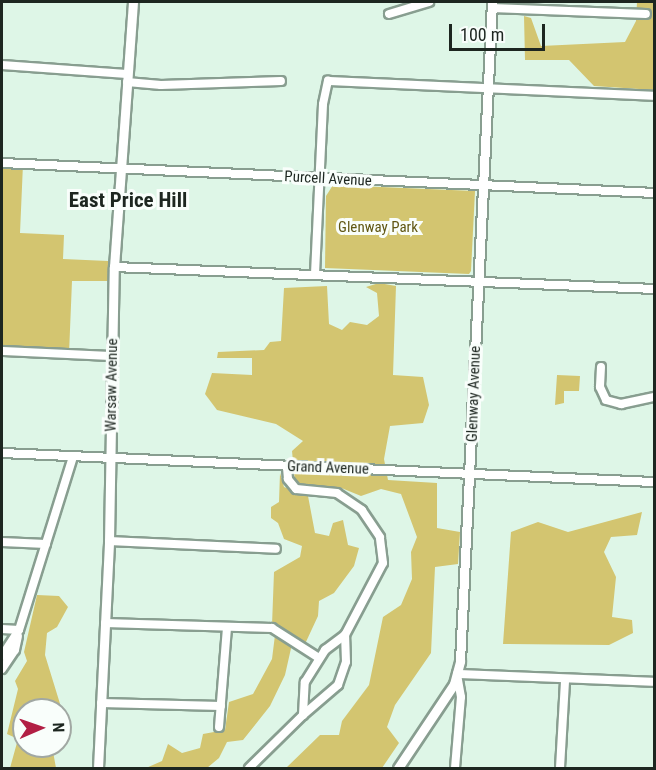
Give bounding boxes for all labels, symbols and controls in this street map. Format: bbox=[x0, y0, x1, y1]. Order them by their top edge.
scale bar bbox=[452, 12, 548, 50]
text: 100 m bbox=[460, 24, 504, 45]
street label: Purcell Avenue bbox=[284, 168, 372, 190]
district label: East Price Hill bbox=[69, 187, 187, 213]
park label: Glenway Park bbox=[338, 219, 418, 237]
street label: Warsaw Avenue bbox=[102, 338, 122, 432]
street label: Glenway Avenue bbox=[463, 346, 485, 442]
street label: Grand Avenue bbox=[287, 458, 369, 478]
north arrow bbox=[12, 698, 72, 758]
text: N bbox=[49, 722, 68, 733]

